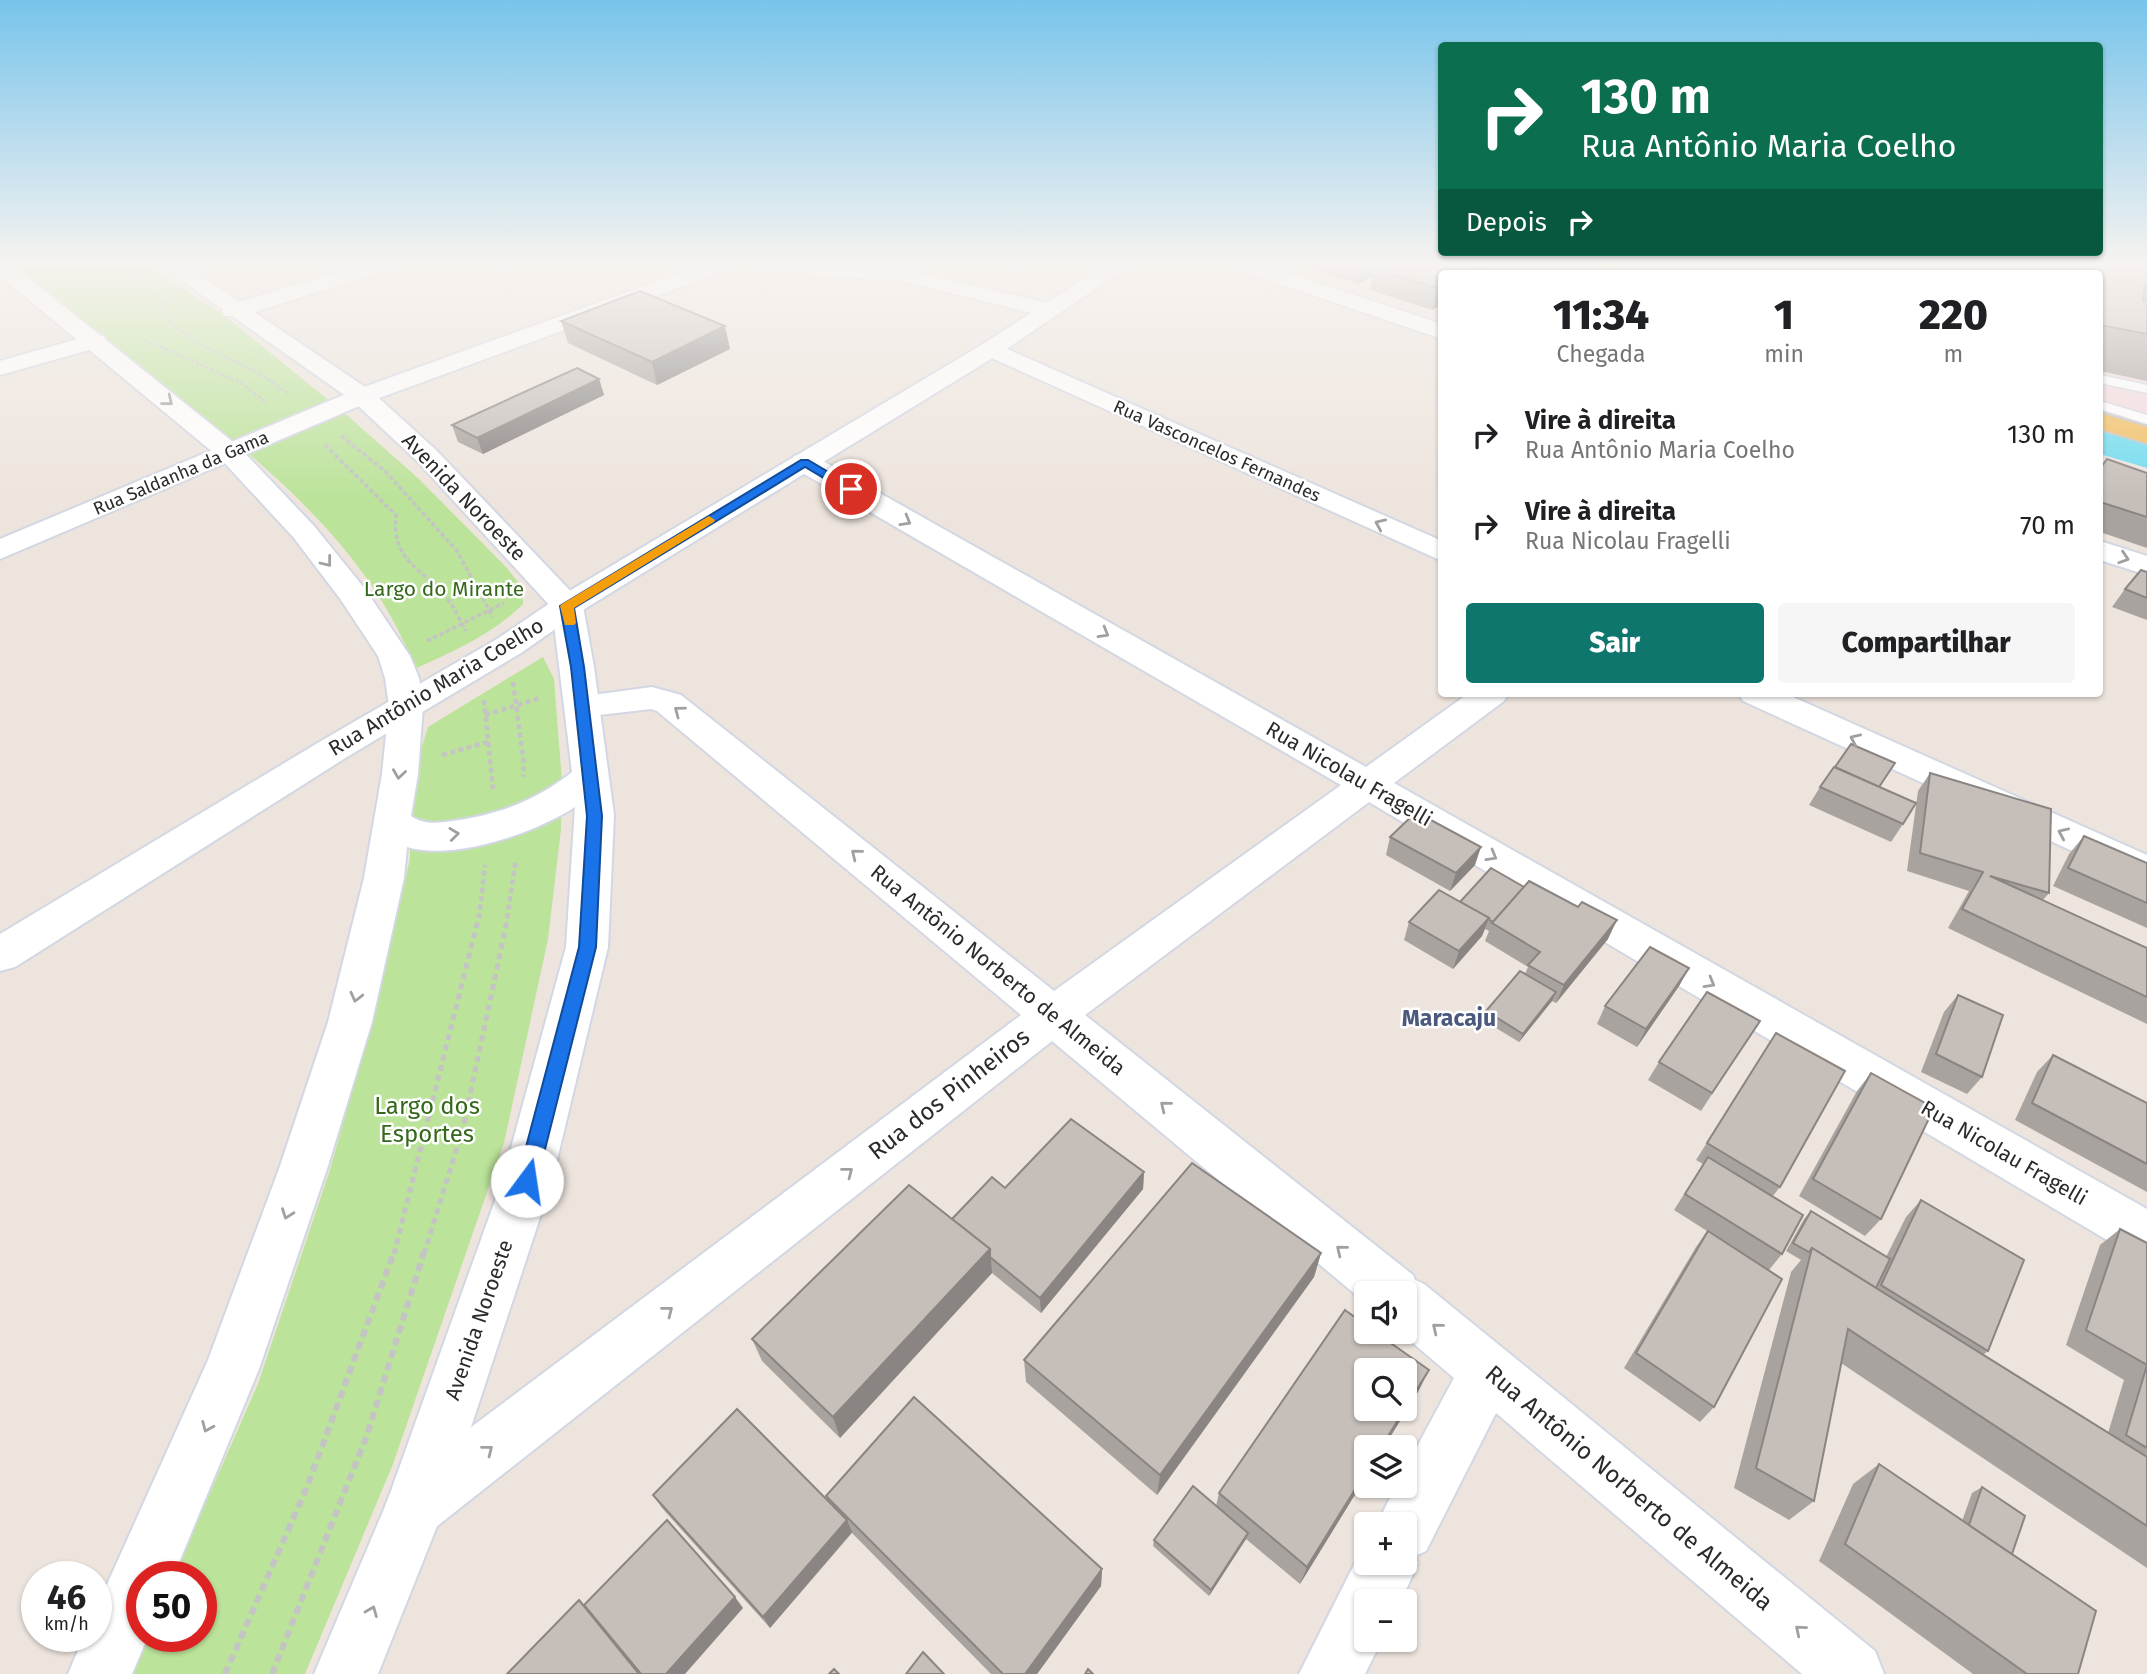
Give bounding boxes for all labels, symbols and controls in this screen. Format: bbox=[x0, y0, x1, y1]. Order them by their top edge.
text: 130 m bbox=[1581, 67, 1711, 126]
icon: right bbox=[1466, 70, 1557, 161]
text: Rua Antônio Maria Coelho bbox=[1581, 127, 1956, 165]
icon: right bbox=[1561, 203, 1599, 241]
text: Depois bbox=[1466, 207, 1547, 238]
text: 11:34 bbox=[1553, 290, 1649, 340]
text: 1 bbox=[1774, 290, 1794, 340]
text: 220 bbox=[1919, 290, 1988, 340]
text: Chegada bbox=[1557, 340, 1646, 368]
text: min bbox=[1764, 340, 1804, 368]
text: m bbox=[1944, 340, 1963, 368]
one-way arrow bbox=[160, 393, 173, 405]
street label: Rua Vasconcelos Fernandes bbox=[1110, 395, 1324, 507]
text: Vire à direita bbox=[1525, 405, 1676, 436]
icon: right bbox=[1466, 416, 1504, 454]
text: 130 m bbox=[2007, 419, 2075, 450]
street label: Rua Saldanha da Gama bbox=[90, 426, 272, 520]
street label: Avenida Noroeste bbox=[396, 428, 532, 566]
text: Rua Antônio Maria Coelho bbox=[1525, 436, 1795, 464]
pin bbox=[821, 459, 881, 519]
icon: arrive bbox=[832, 470, 870, 508]
text: Vire à direita bbox=[1525, 496, 1676, 527]
icon: right bbox=[1466, 507, 1504, 545]
text: 70 m bbox=[2020, 510, 2075, 541]
one-way arrow bbox=[899, 512, 912, 525]
one-way arrow bbox=[1375, 518, 1387, 532]
text: Rua Nicolau Fragelli bbox=[1525, 527, 1731, 555]
one-way arrow bbox=[2117, 550, 2129, 564]
one-way arrow bbox=[319, 555, 332, 567]
park label: Largo do Mirante bbox=[364, 576, 524, 602]
button: Sair bbox=[1466, 603, 1764, 683]
button: Compartilhar bbox=[1778, 603, 2075, 683]
street label: Rua Antônio Maria Coelho bbox=[324, 612, 548, 762]
one-way arrow bbox=[1096, 625, 1109, 638]
one-way arrow bbox=[675, 706, 687, 719]
street label: Rua Nicolau Fragelli bbox=[1261, 716, 1437, 832]
one-way arrow bbox=[1850, 733, 1863, 747]
one-way arrow bbox=[392, 768, 407, 780]
one-way arrow bbox=[448, 827, 460, 842]
one-way arrow bbox=[2057, 827, 2070, 841]
one-way arrow bbox=[1485, 848, 1498, 861]
one-way arrow bbox=[852, 850, 865, 862]
street label: Rua Antônio Norberto de Almeida bbox=[865, 859, 1131, 1081]
one-way arrow bbox=[1703, 975, 1716, 988]
one-way arrow bbox=[350, 991, 364, 1003]
district label: Maracaju bbox=[1402, 1004, 1496, 1032]
street label: Rua dos Pinheiros bbox=[863, 1023, 1035, 1165]
park label: Largo dos Esportes bbox=[374, 1092, 480, 1148]
street label: Rua Nicolau Fragelli bbox=[1916, 1095, 2092, 1211]
one-way arrow bbox=[1161, 1102, 1173, 1115]
position arrow bbox=[490, 1144, 564, 1218]
one-way arrow bbox=[841, 1168, 853, 1180]
one-way arrow bbox=[281, 1208, 295, 1220]
street label: Avenida Noroeste bbox=[439, 1236, 519, 1404]
one-way arrow bbox=[1337, 1246, 1350, 1258]
map controls bbox=[1354, 1281, 1417, 1652]
button: sound bbox=[1354, 1281, 1417, 1344]
one-way arrow bbox=[661, 1306, 673, 1319]
one-way arrow bbox=[1432, 1324, 1445, 1336]
button: search bbox=[1354, 1358, 1417, 1421]
street label: Rua Antônio Norberto de Almeida bbox=[1480, 1359, 1778, 1617]
one-way arrow bbox=[201, 1420, 215, 1432]
button: layers bbox=[1354, 1435, 1417, 1498]
one-way arrow bbox=[480, 1445, 493, 1458]
button: + bbox=[1354, 1512, 1417, 1575]
speed limit sign: 50 bbox=[126, 1561, 217, 1652]
text: 46 bbox=[47, 1576, 86, 1618]
button: − bbox=[1354, 1589, 1417, 1652]
one-way arrow bbox=[363, 1606, 377, 1618]
text: km/h bbox=[44, 1613, 89, 1635]
one-way arrow bbox=[1795, 1626, 1808, 1638]

